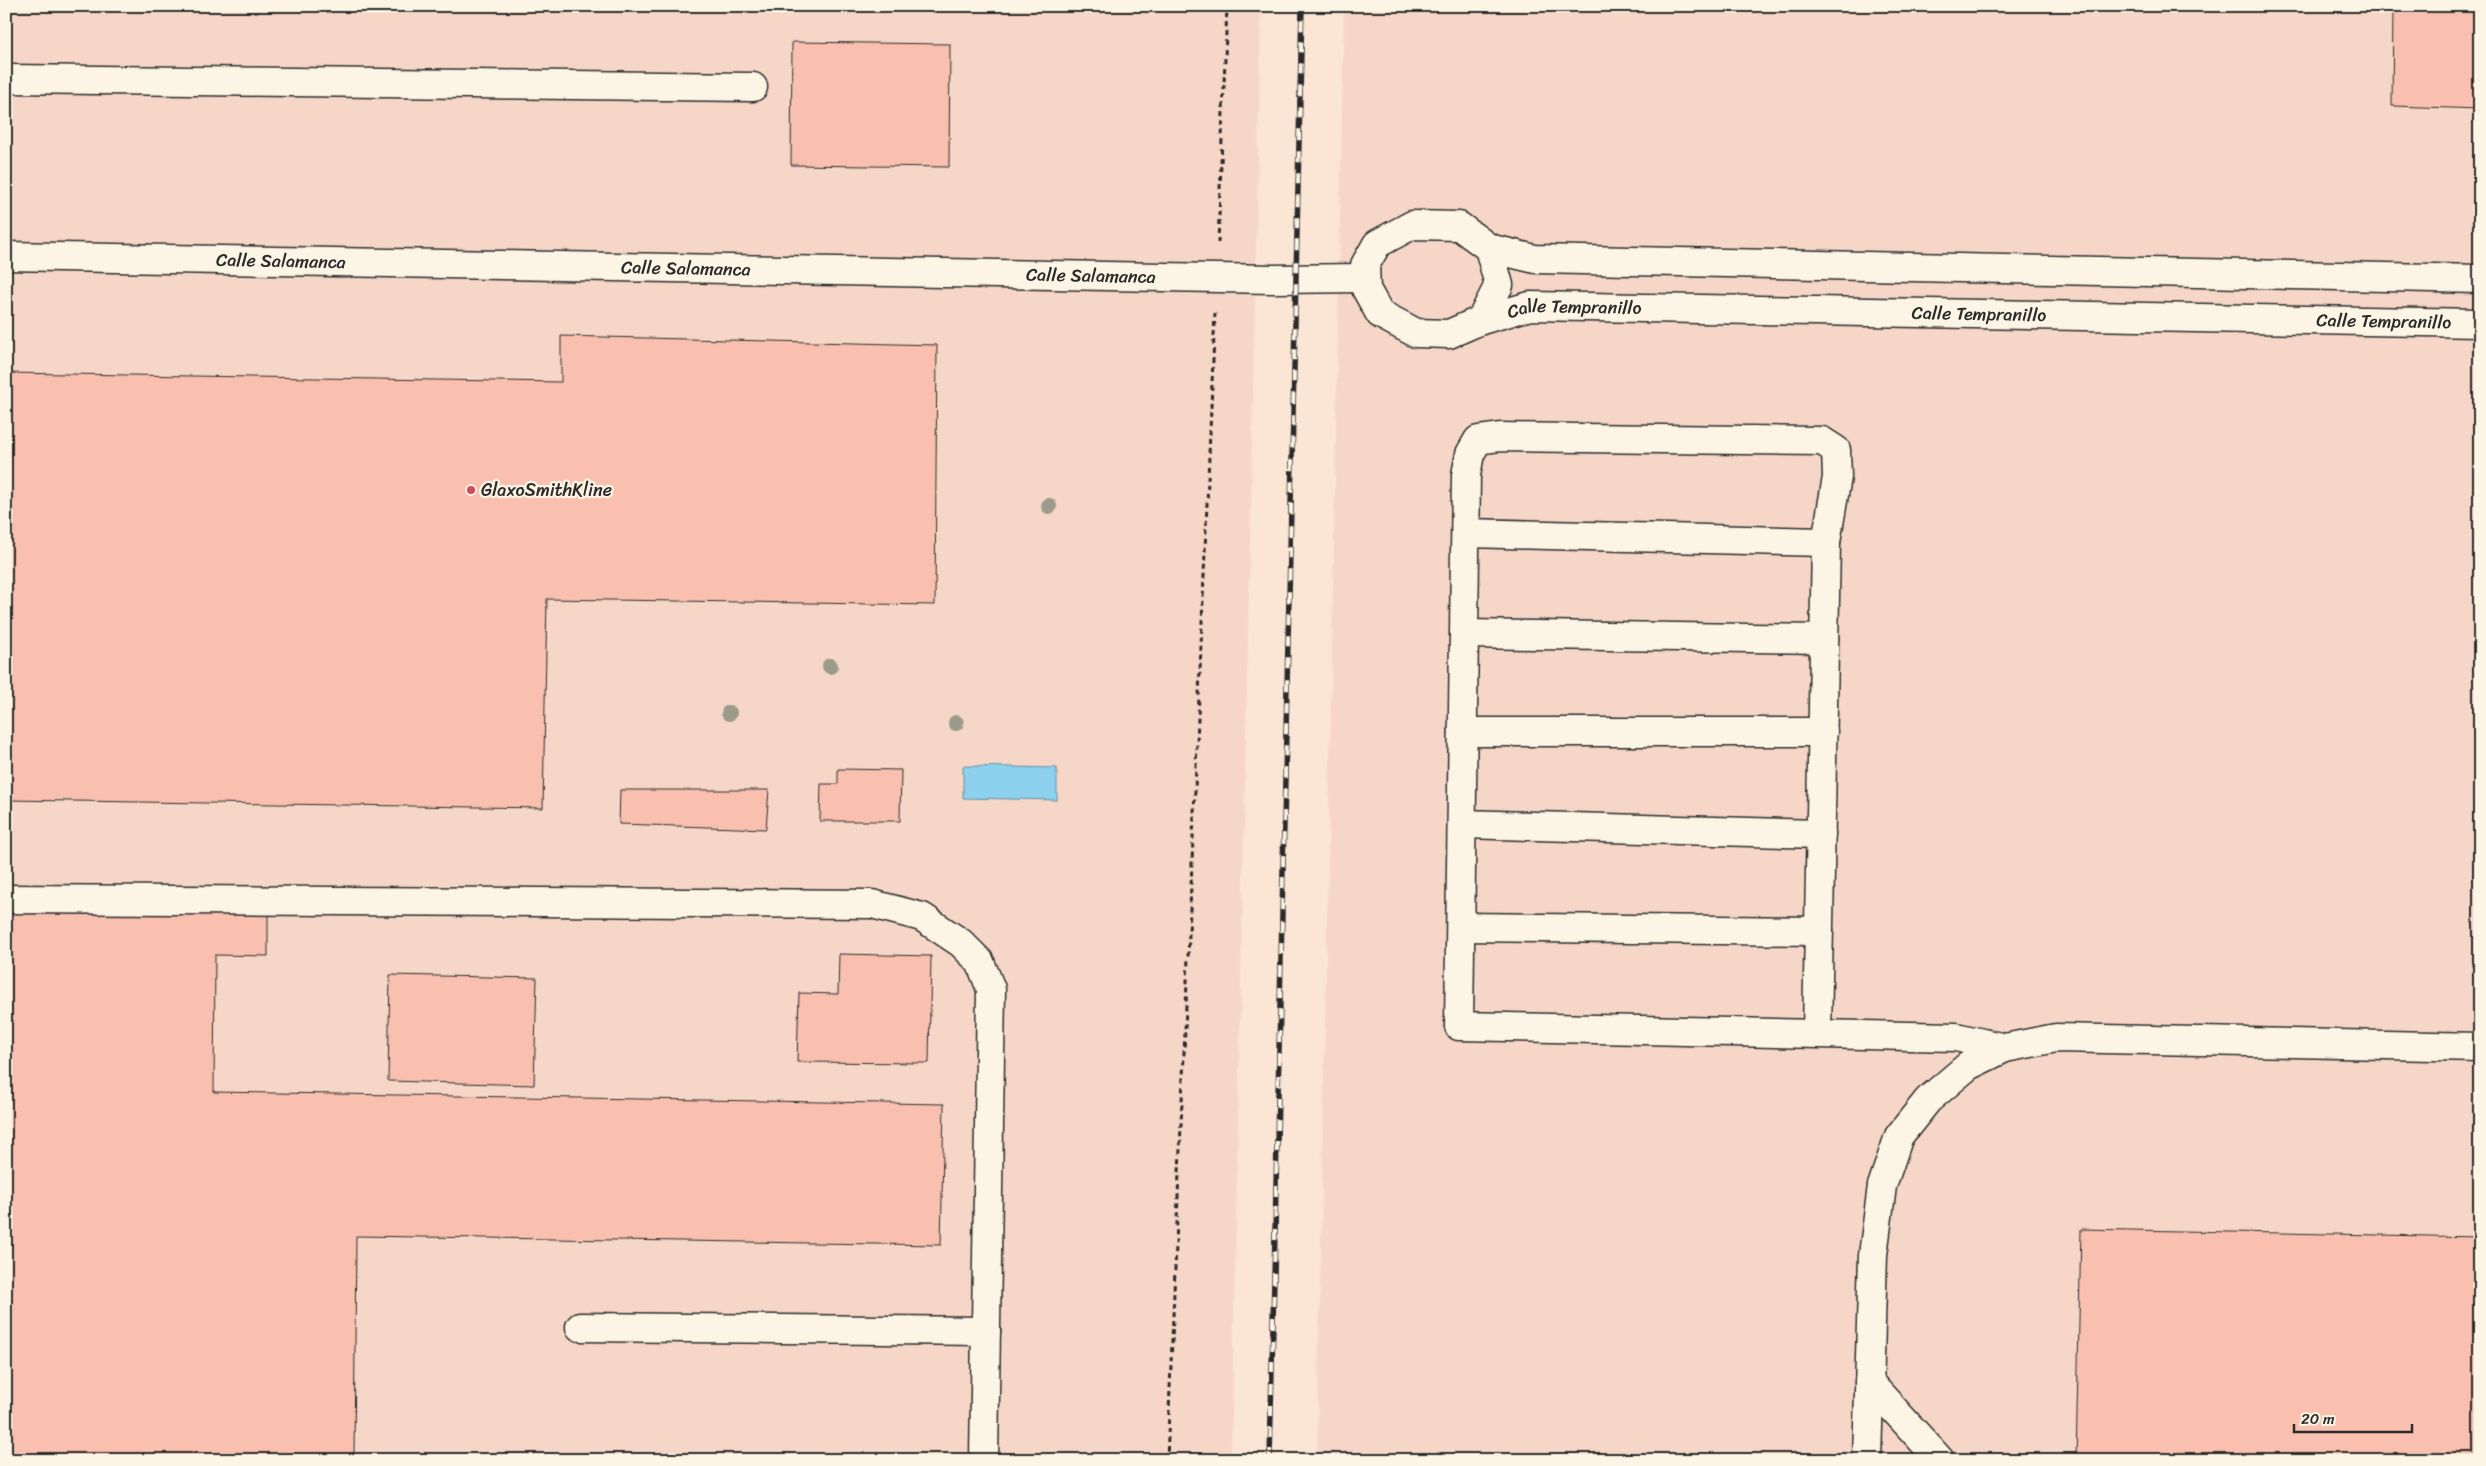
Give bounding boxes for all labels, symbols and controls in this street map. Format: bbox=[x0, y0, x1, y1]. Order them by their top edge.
street label: Calle Salamanca bbox=[216, 244, 346, 278]
street label: Calle Salamanca bbox=[621, 251, 751, 286]
street label: Calle Salamanca bbox=[1026, 259, 1156, 293]
street label: Calle Tempranillo bbox=[1503, 290, 1642, 328]
street label: Calle Tempranillo bbox=[1911, 297, 2047, 331]
street label: Calle Tempranillo bbox=[2316, 304, 2452, 338]
place label: GlaxoSmithKline bbox=[481, 474, 612, 506]
marker: GlaxoSmithKline bbox=[465, 484, 477, 496]
scale bar bbox=[2294, 1401, 2411, 1433]
text: 20 m bbox=[2301, 1406, 2335, 1432]

